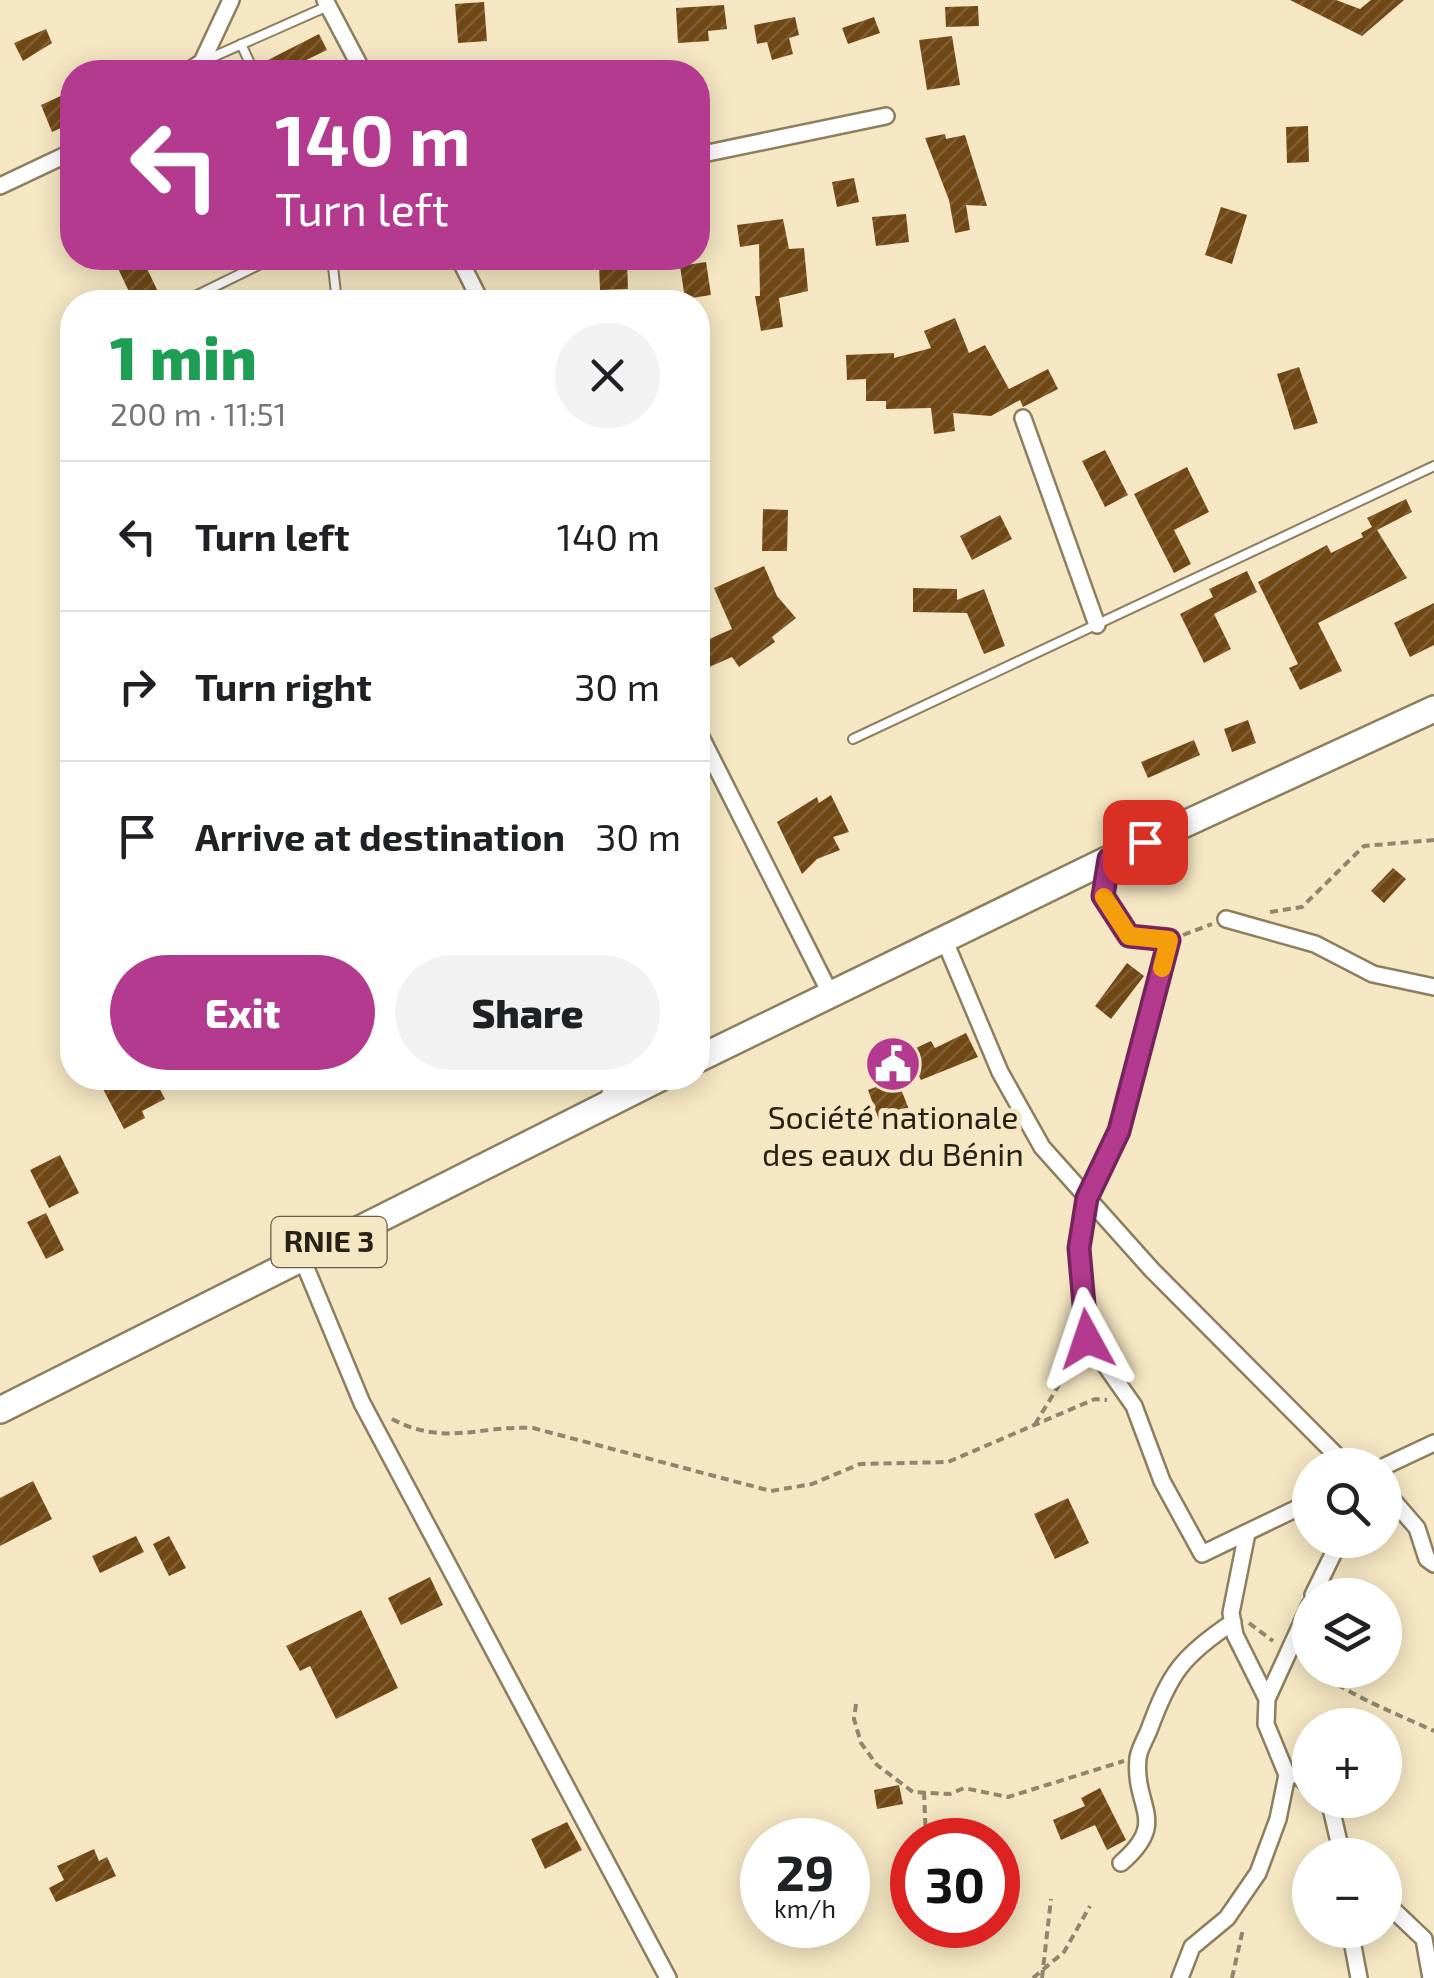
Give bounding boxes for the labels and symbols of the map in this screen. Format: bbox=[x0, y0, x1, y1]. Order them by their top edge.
pin bbox=[1103, 800, 1188, 885]
public building icon: Société nationale des eaux du Bénin bbox=[863, 1034, 923, 1094]
place label: Société nationale des eaux du Bénin bbox=[762, 1097, 1024, 1172]
road number: RNIE 3 bbox=[272, 1217, 386, 1267]
position arrow bbox=[1035, 1287, 1139, 1391]
speed limit sign: 30 bbox=[890, 1818, 1020, 1948]

